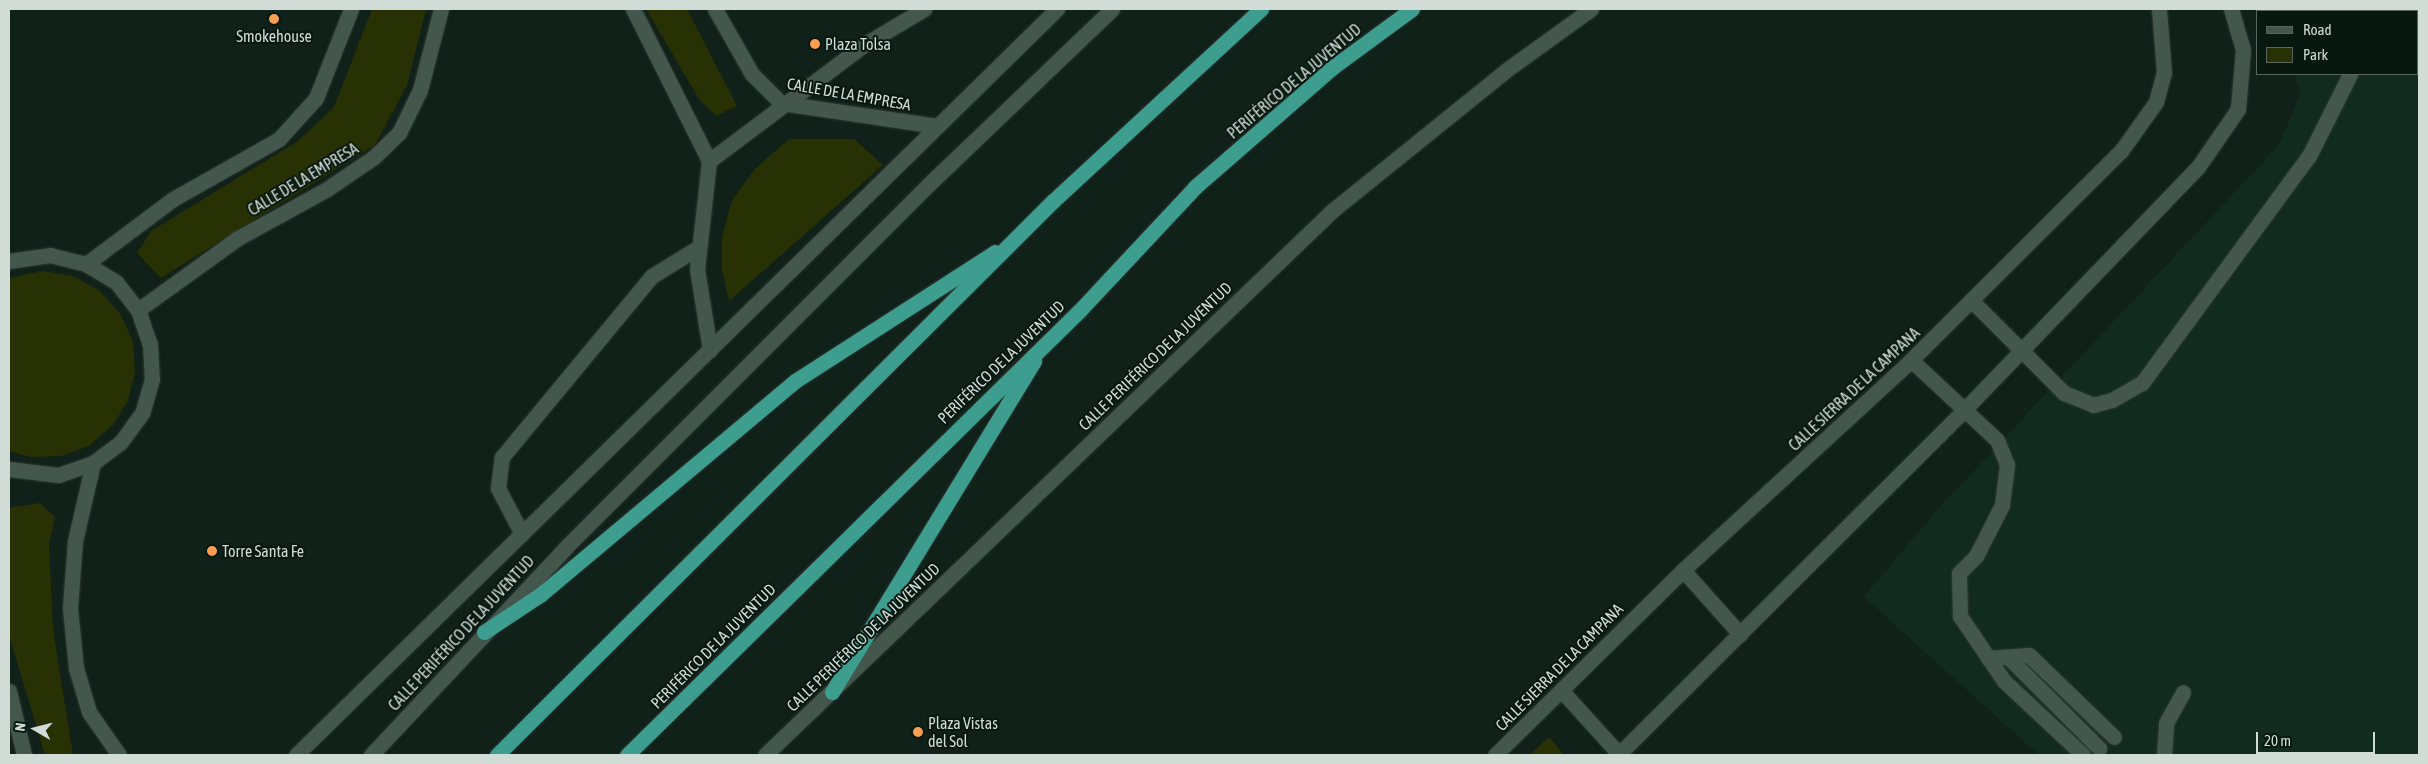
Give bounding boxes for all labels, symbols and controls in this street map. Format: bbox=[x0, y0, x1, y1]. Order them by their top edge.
legend bbox=[2256, 10, 2418, 75]
marker: Smokehouse bbox=[268, 13, 280, 25]
street label: PERIFÉRICO DE LA JUVENTUD bbox=[1223, 19, 1365, 143]
text: Road bbox=[2303, 21, 2332, 38]
place label: Smokehouse bbox=[236, 26, 312, 46]
place label: Plaza Tolsa bbox=[825, 34, 891, 54]
marker: Plaza Tolsa bbox=[809, 38, 821, 50]
text: Park bbox=[2303, 46, 2328, 63]
street label: CALLE DE LA EMPRESA bbox=[786, 74, 912, 114]
street label: CALLE DE LA EMPRESA bbox=[244, 138, 362, 220]
street label: CALLE PERIFÉRICO DE LA JUVENTUD bbox=[1075, 278, 1235, 434]
street label: PERIFÉRICO DE LA JUVENTUD bbox=[934, 296, 1068, 428]
street label: CALLE SIERRA DE LA CAMPANA bbox=[1784, 323, 1924, 455]
place label: Torre Santa Fe bbox=[222, 541, 304, 561]
marker: Torre Santa Fe bbox=[206, 545, 218, 557]
street label: CALLE PERIFÉRICO DE LA JUVENTUD bbox=[384, 551, 538, 715]
street label: CALLE PERIFÉRICO DE LA JUVENTUD bbox=[783, 559, 943, 715]
street label: PERIFÉRICO DE LA JUVENTUD bbox=[647, 580, 779, 712]
street label: CALLE SIERRA DE LA CAMPANA bbox=[1491, 599, 1627, 735]
north arrow bbox=[10, 704, 60, 754]
place label: Plaza Vistas del Sol bbox=[928, 713, 998, 751]
text: N bbox=[12, 722, 29, 732]
scale bar bbox=[2258, 722, 2377, 754]
marker: Plaza Vistas del Sol bbox=[912, 726, 924, 738]
text: 20 m bbox=[2264, 732, 2291, 749]

